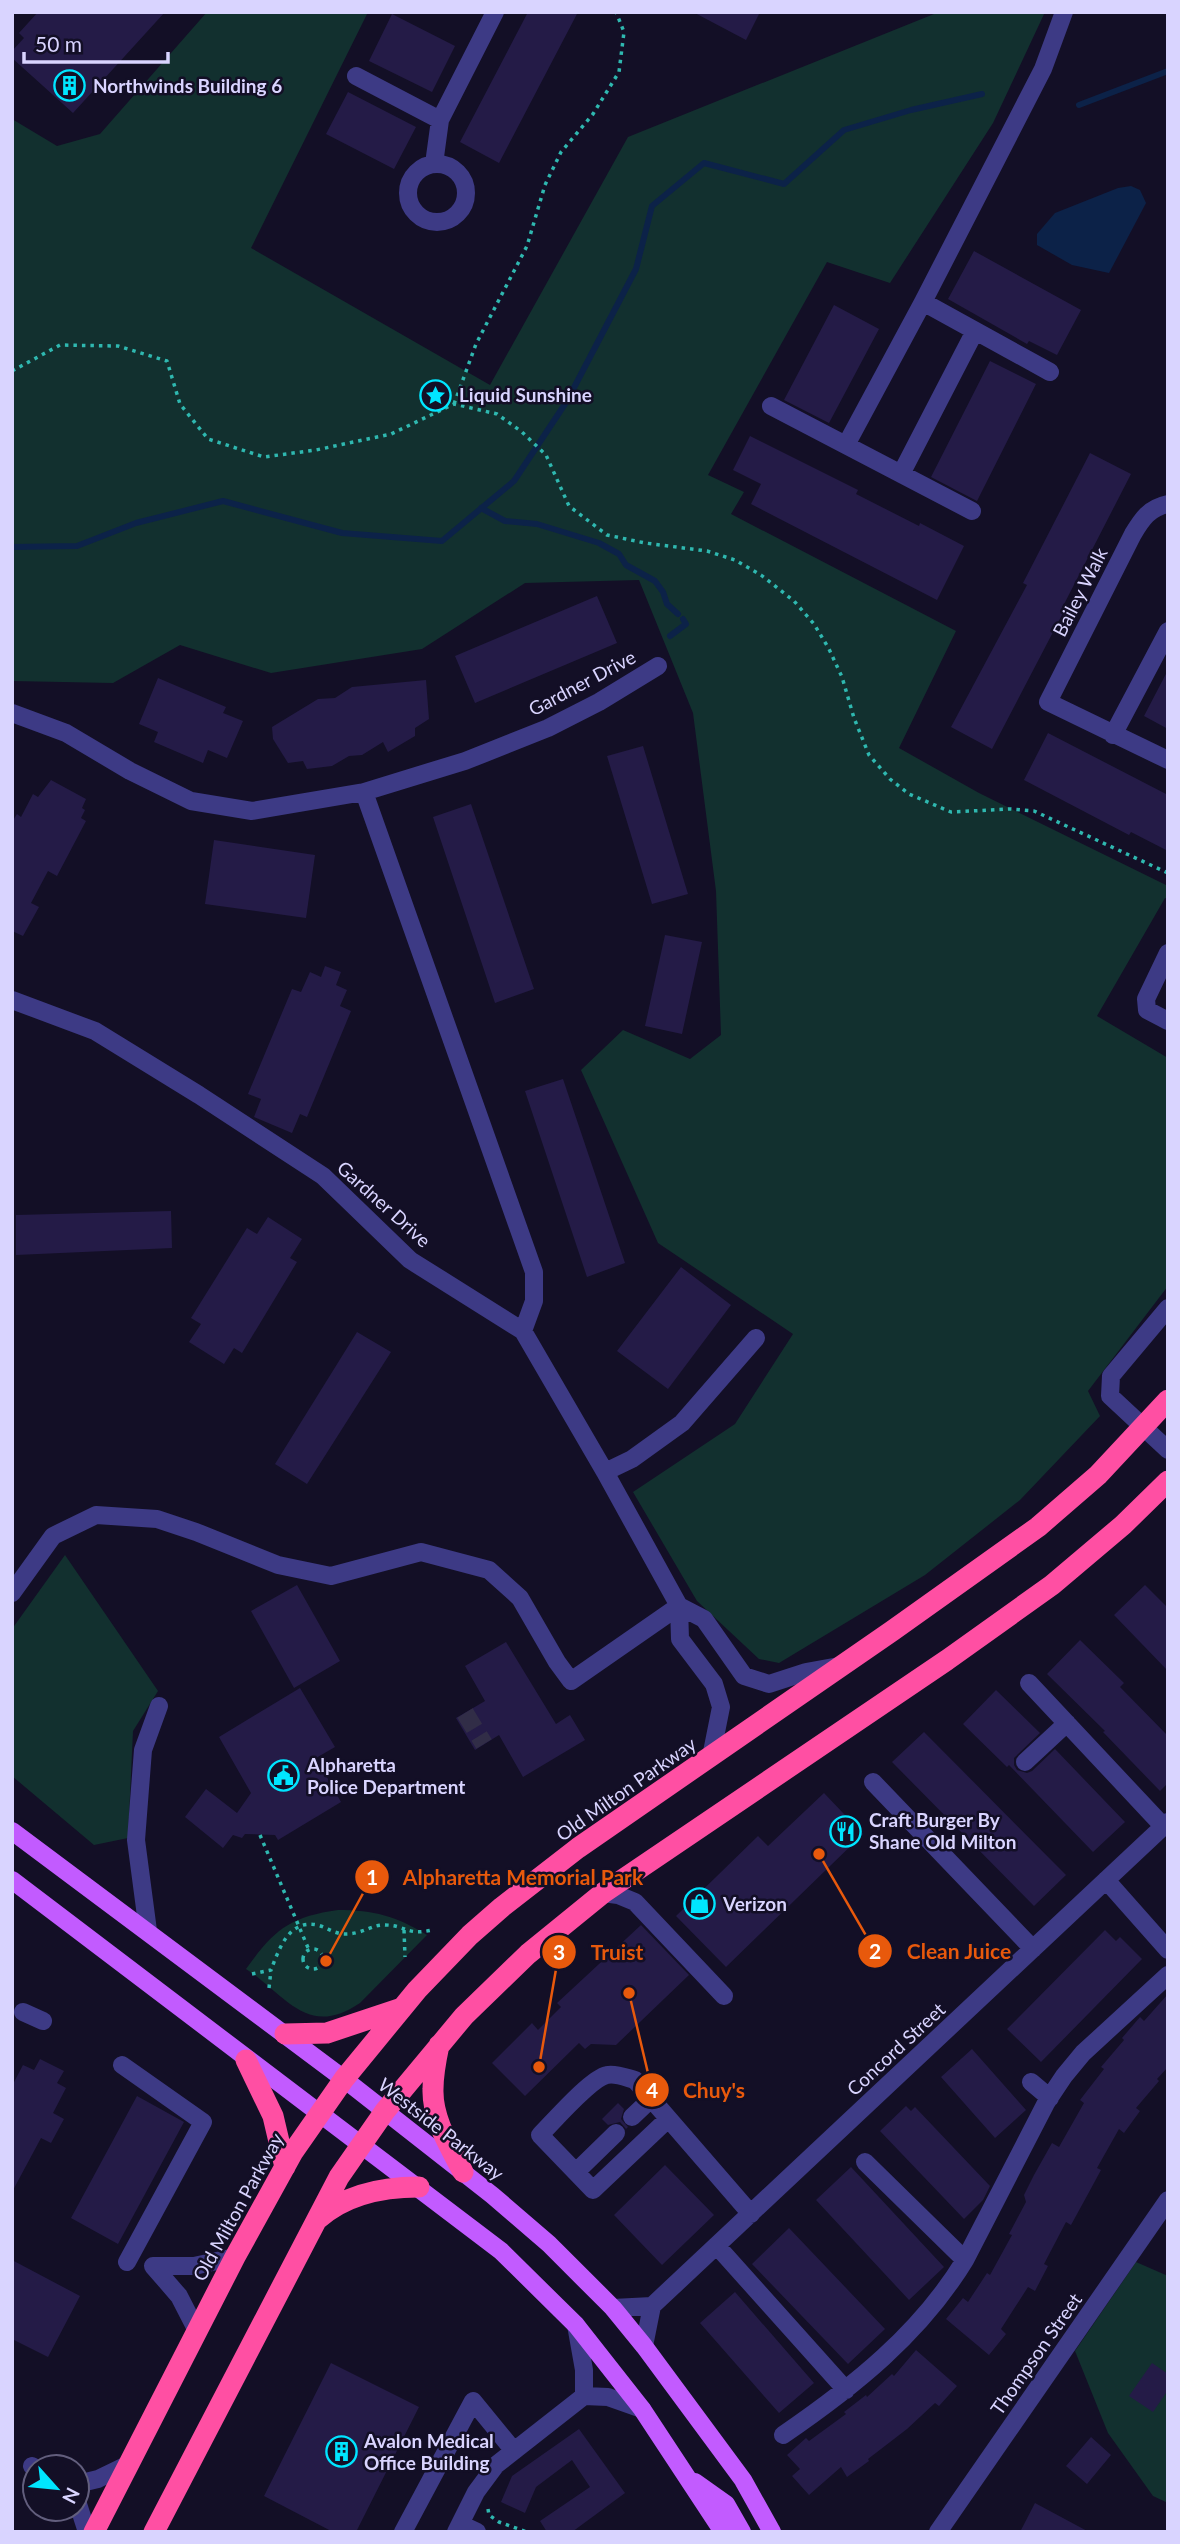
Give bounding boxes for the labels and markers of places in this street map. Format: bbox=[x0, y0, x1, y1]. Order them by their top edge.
building icon: Northwinds Building 6 bbox=[53, 69, 87, 103]
place label: Northwinds Building 6 bbox=[93, 74, 282, 97]
place icon: Liquid Sunshine bbox=[419, 378, 453, 412]
place label: Liquid Sunshine bbox=[459, 383, 592, 406]
place label: Alpharetta Police Department bbox=[306, 1753, 465, 1798]
public building icon: Alpharetta Police Department bbox=[267, 1759, 301, 1793]
place label: Craft Burger By Shane Old Milton bbox=[869, 1808, 1016, 1853]
restaurant icon: Craft Burger By Shane Old Milton bbox=[829, 1814, 863, 1848]
callout: Alpharetta Memorial Park bbox=[354, 1856, 657, 1898]
shop icon: Verizon bbox=[683, 1887, 717, 1921]
place label: Verizon bbox=[722, 1892, 787, 1915]
callout: Clean Juice bbox=[857, 1930, 1025, 1972]
callout: Truist bbox=[542, 1931, 657, 1973]
callout: Chuy's bbox=[634, 2069, 759, 2111]
place label: Avalon Medical Office Building bbox=[363, 2429, 494, 2474]
building icon: Avalon Medical Office Building bbox=[324, 2435, 358, 2469]

